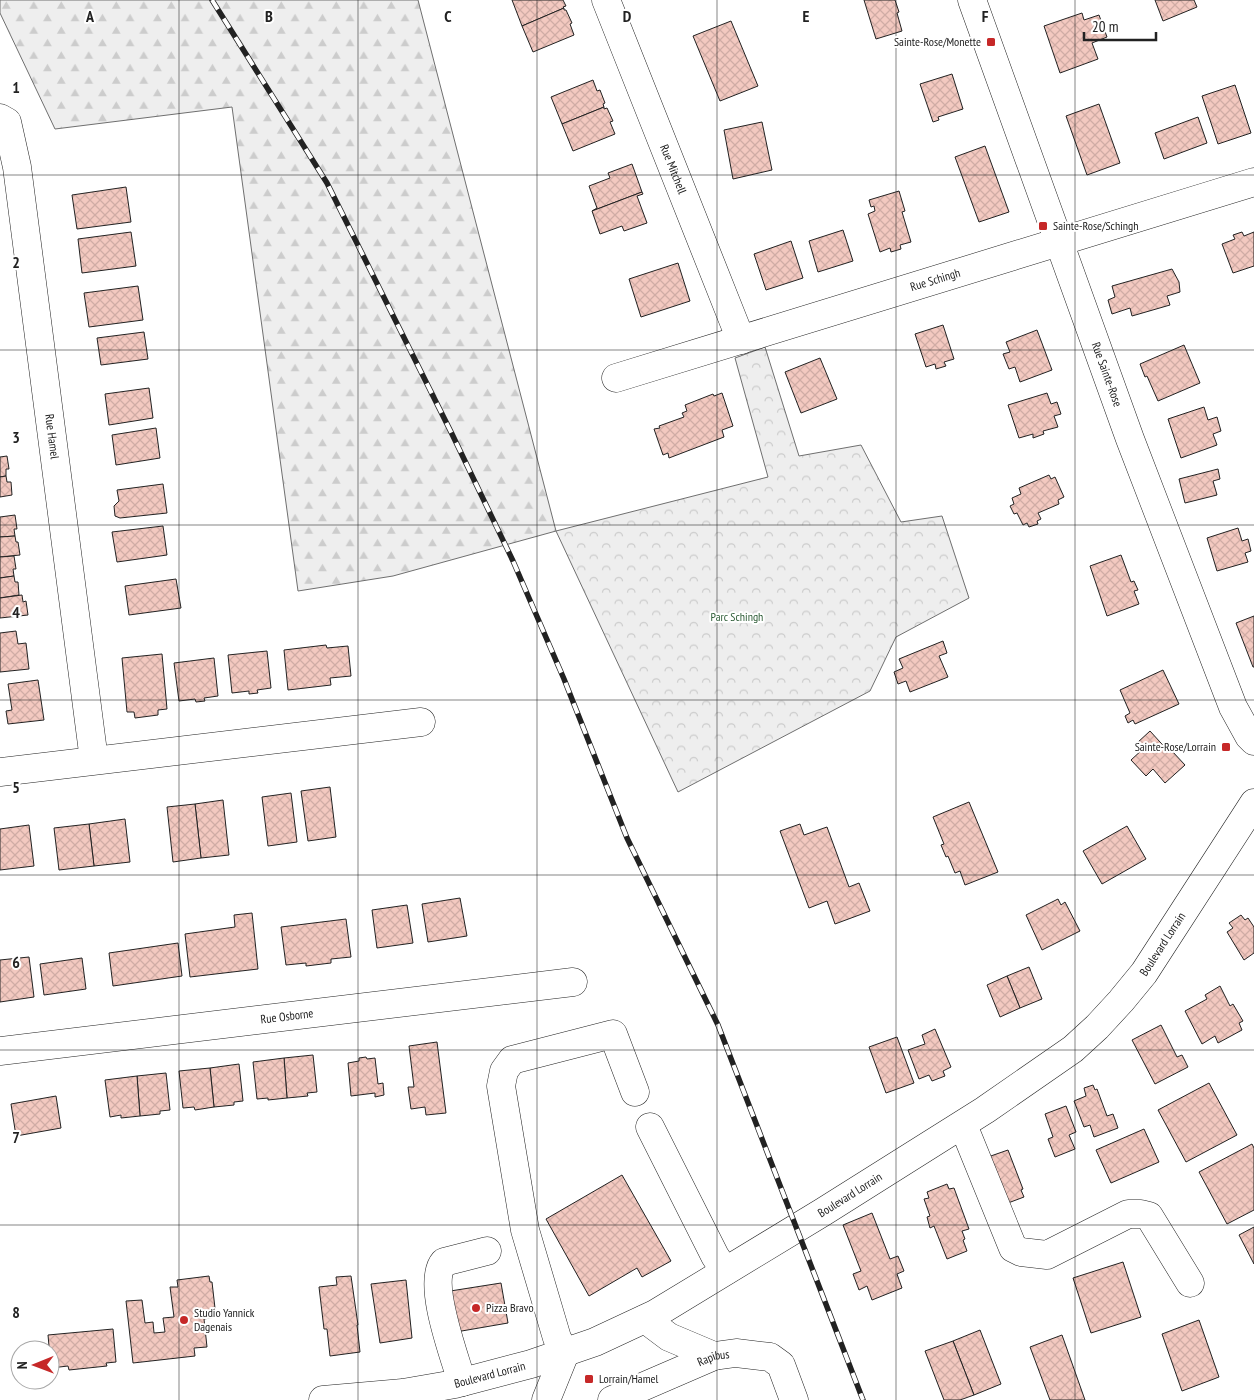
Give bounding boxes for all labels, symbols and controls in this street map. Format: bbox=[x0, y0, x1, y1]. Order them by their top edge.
text: A bbox=[85, 6, 95, 26]
text: B bbox=[265, 6, 273, 26]
text: C bbox=[444, 6, 452, 26]
text: D bbox=[623, 6, 632, 26]
text: E bbox=[803, 6, 810, 26]
text: F bbox=[982, 6, 989, 26]
scale bar bbox=[1084, 10, 1156, 42]
text: 20 m bbox=[1092, 17, 1118, 36]
place label: Sainte-Rose/Monette bbox=[894, 34, 981, 49]
marker: Sainte-Rose/Monette bbox=[985, 36, 997, 48]
text: 1 bbox=[12, 77, 20, 97]
street label: Rue Mitchell bbox=[657, 142, 690, 196]
place label: Sainte-Rose/Schingh bbox=[1053, 218, 1139, 233]
marker: Sainte-Rose/Schingh bbox=[1037, 220, 1049, 232]
text: 2 bbox=[12, 252, 20, 272]
street label: Rue Schingh bbox=[908, 265, 962, 294]
street label: Rue Sainte-Rose bbox=[1089, 340, 1126, 409]
street label: Rue Hamel bbox=[42, 413, 63, 460]
text: 3 bbox=[12, 427, 20, 447]
text: 4 bbox=[12, 602, 20, 622]
park label: Parc Schingh bbox=[711, 609, 763, 624]
place label: Sainte-Rose/Lorrain bbox=[1135, 739, 1216, 754]
marker: Sainte-Rose/Lorrain bbox=[1220, 741, 1232, 753]
text: 5 bbox=[12, 777, 20, 797]
street label: Boulevard Lorrain bbox=[1136, 909, 1188, 979]
text: 6 bbox=[12, 952, 20, 972]
street label: Rue Osborne bbox=[260, 1005, 314, 1027]
text: 7 bbox=[12, 1127, 20, 1147]
street label: Boulevard Lorrain bbox=[815, 1169, 885, 1220]
place label: Pizza Bravo bbox=[486, 1300, 534, 1315]
text: 8 bbox=[12, 1302, 20, 1322]
marker: Pizza Bravo bbox=[470, 1302, 482, 1314]
place label: Studio Yannick Dagenais bbox=[194, 1305, 255, 1334]
marker: Studio Yannick Dagenais bbox=[178, 1314, 190, 1326]
north arrow bbox=[10, 1340, 60, 1390]
street label: Rapibus bbox=[695, 1346, 730, 1369]
street label: Boulevard Lorrain bbox=[452, 1358, 527, 1391]
text: N bbox=[13, 1361, 31, 1369]
place label: Lorrain/Hamel bbox=[599, 1371, 658, 1386]
marker: Lorrain/Hamel bbox=[583, 1373, 595, 1385]

